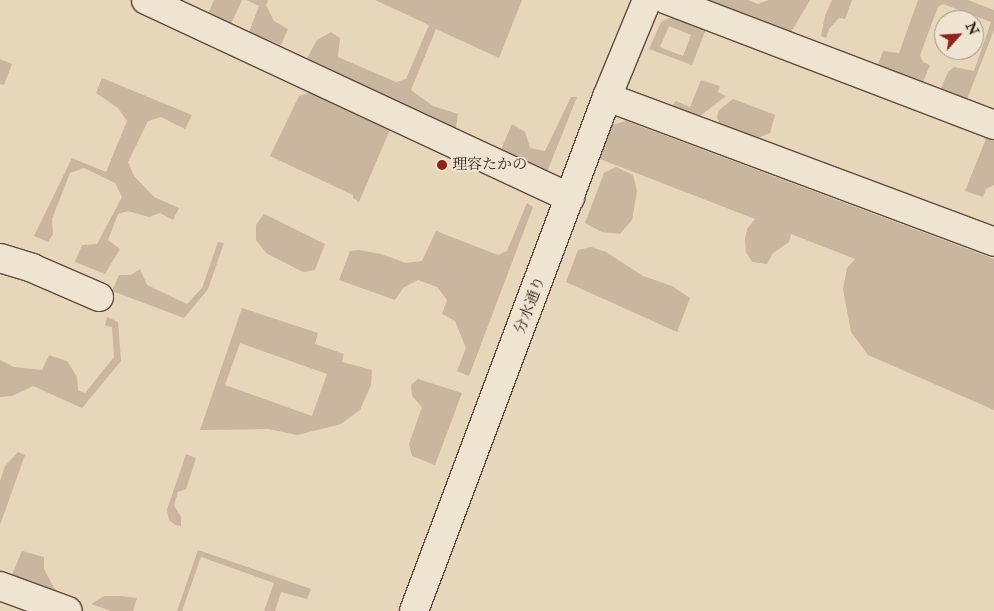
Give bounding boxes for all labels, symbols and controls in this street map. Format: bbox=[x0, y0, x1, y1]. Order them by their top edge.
north arrow bbox=[934, 10, 984, 60]
text: N bbox=[962, 19, 982, 38]
place label: 理容たかの bbox=[452, 156, 527, 174]
marker: 理容たかの bbox=[436, 159, 448, 171]
street label: 分水通り bbox=[511, 274, 549, 336]

